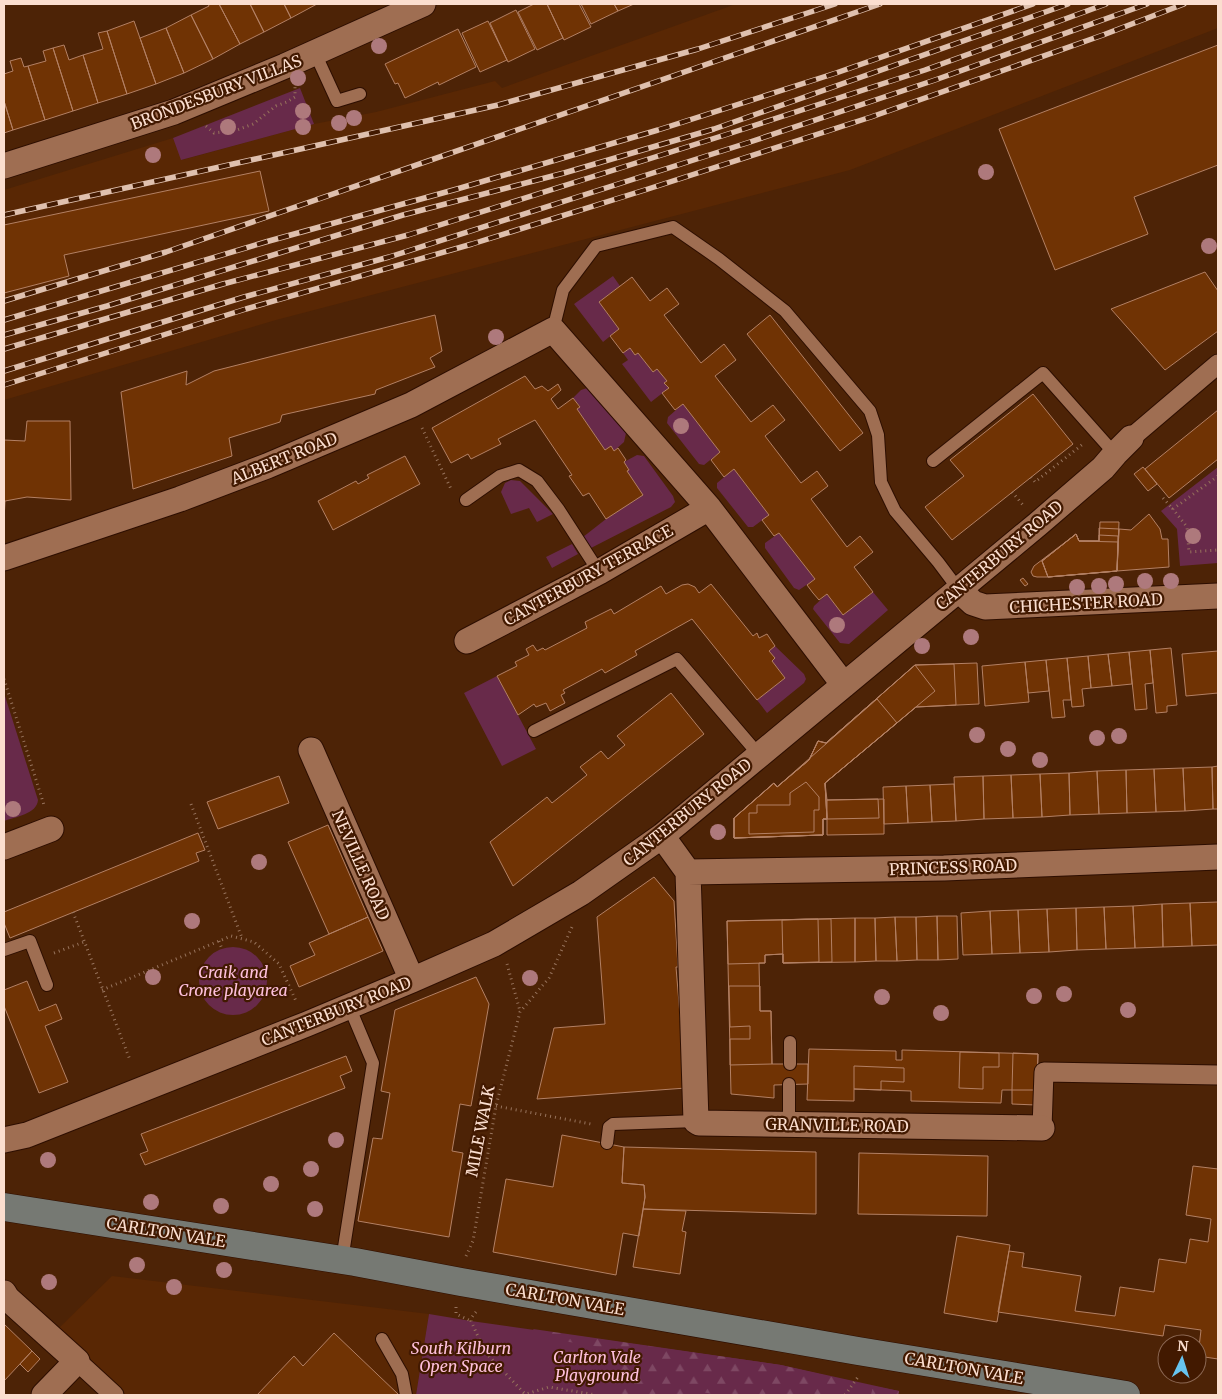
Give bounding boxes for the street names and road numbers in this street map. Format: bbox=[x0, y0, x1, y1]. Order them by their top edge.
street label: BRONDESBURY VILLAS bbox=[128, 50, 304, 134]
street label: ALBERT ROAD bbox=[227, 428, 340, 489]
street label: CANTERBURY ROAD bbox=[931, 496, 1067, 614]
street label: CANTERBURY TERRACE bbox=[500, 520, 677, 630]
street label: CHICHESTER ROAD bbox=[1009, 589, 1163, 617]
street label: CANTERBURY ROAD bbox=[619, 754, 755, 870]
street label: NEVILLE ROAD bbox=[328, 807, 394, 923]
street label: PRINCESS ROAD bbox=[889, 855, 1017, 879]
street label: CANTERBURY ROAD bbox=[258, 972, 414, 1050]
street label: MILE WALK bbox=[461, 1083, 499, 1178]
street label: GRANVILLE ROAD bbox=[765, 1114, 909, 1136]
street label: CARLTON VALE bbox=[105, 1213, 228, 1251]
street label: CARLTON VALE bbox=[504, 1279, 627, 1319]
street label: CARLTON VALE bbox=[903, 1348, 1026, 1388]

